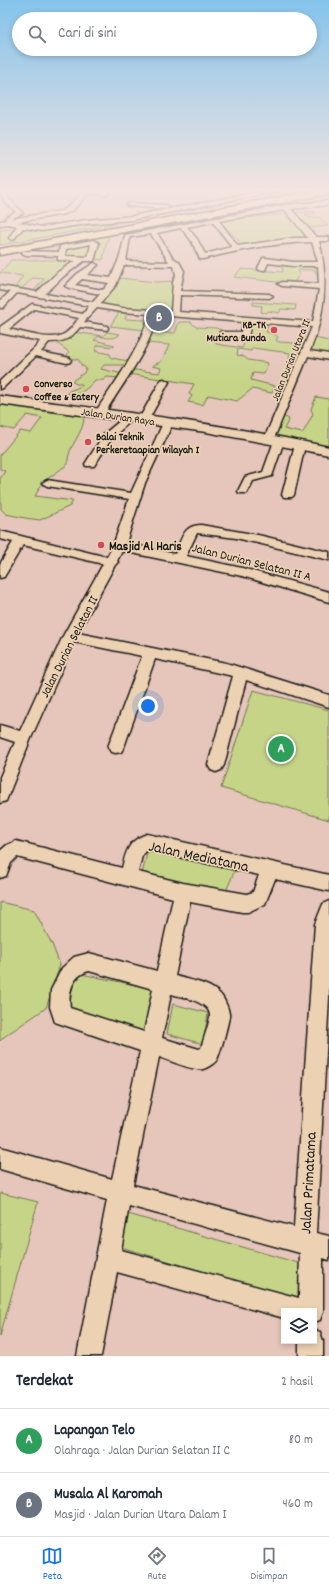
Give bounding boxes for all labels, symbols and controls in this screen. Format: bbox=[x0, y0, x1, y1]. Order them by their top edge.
search box bbox=[12, 12, 317, 56]
icon: search bbox=[26, 23, 48, 45]
text: Cari di sini bbox=[58, 23, 116, 45]
pin: B bbox=[146, 303, 172, 333]
street label: Jalan Durian Utara II bbox=[268, 317, 316, 404]
place label: KB-TK Mutiara Bunda bbox=[206, 318, 267, 347]
marker: KB-TK Mutiara Bunda bbox=[269, 325, 279, 335]
place label: Converso Coffee & Eatery bbox=[34, 377, 99, 406]
marker: Converso Coffee & Eatery bbox=[21, 384, 31, 394]
street label: Jalan Durian Raya bbox=[80, 405, 156, 431]
place label: Balai Teknik Perkeretaapian Wilayah I bbox=[96, 430, 200, 459]
marker: Balai Teknik Perkeretaapian Wilayah I bbox=[83, 437, 93, 447]
place label: Masjid Al Haris bbox=[109, 538, 182, 557]
street label: Jalan Durian Selatan II A bbox=[190, 539, 313, 587]
marker: Masjid Al Haris bbox=[96, 540, 106, 550]
street label: Jalan Durian Selatan II bbox=[36, 593, 104, 701]
your location bbox=[138, 696, 158, 716]
pin: A bbox=[268, 734, 294, 764]
street label: Jalan Mediatama bbox=[146, 836, 251, 879]
street label: Jalan Primatama bbox=[295, 1131, 324, 1235]
map controls bbox=[281, 1308, 317, 1344]
button: layers bbox=[281, 1308, 317, 1344]
text: Terdekat bbox=[16, 1370, 73, 1394]
text: 2 hasil bbox=[281, 1373, 313, 1392]
text: Lapangan Telo bbox=[54, 1420, 135, 1442]
text: A bbox=[25, 1431, 33, 1450]
text: 80 m bbox=[289, 1431, 313, 1450]
text: Olahraga · Jalan Durian Selatan II C bbox=[54, 1442, 230, 1461]
text: Musala Al Karomah bbox=[54, 1484, 162, 1506]
text: B bbox=[26, 1495, 32, 1514]
text: 460 m bbox=[282, 1495, 313, 1514]
text: Masjid · Jalan Durian Utara Dalam I bbox=[54, 1506, 227, 1525]
tab: Peta bbox=[41, 1545, 63, 1585]
tab: Rute bbox=[146, 1545, 168, 1585]
tab: Disimpan bbox=[250, 1545, 288, 1585]

